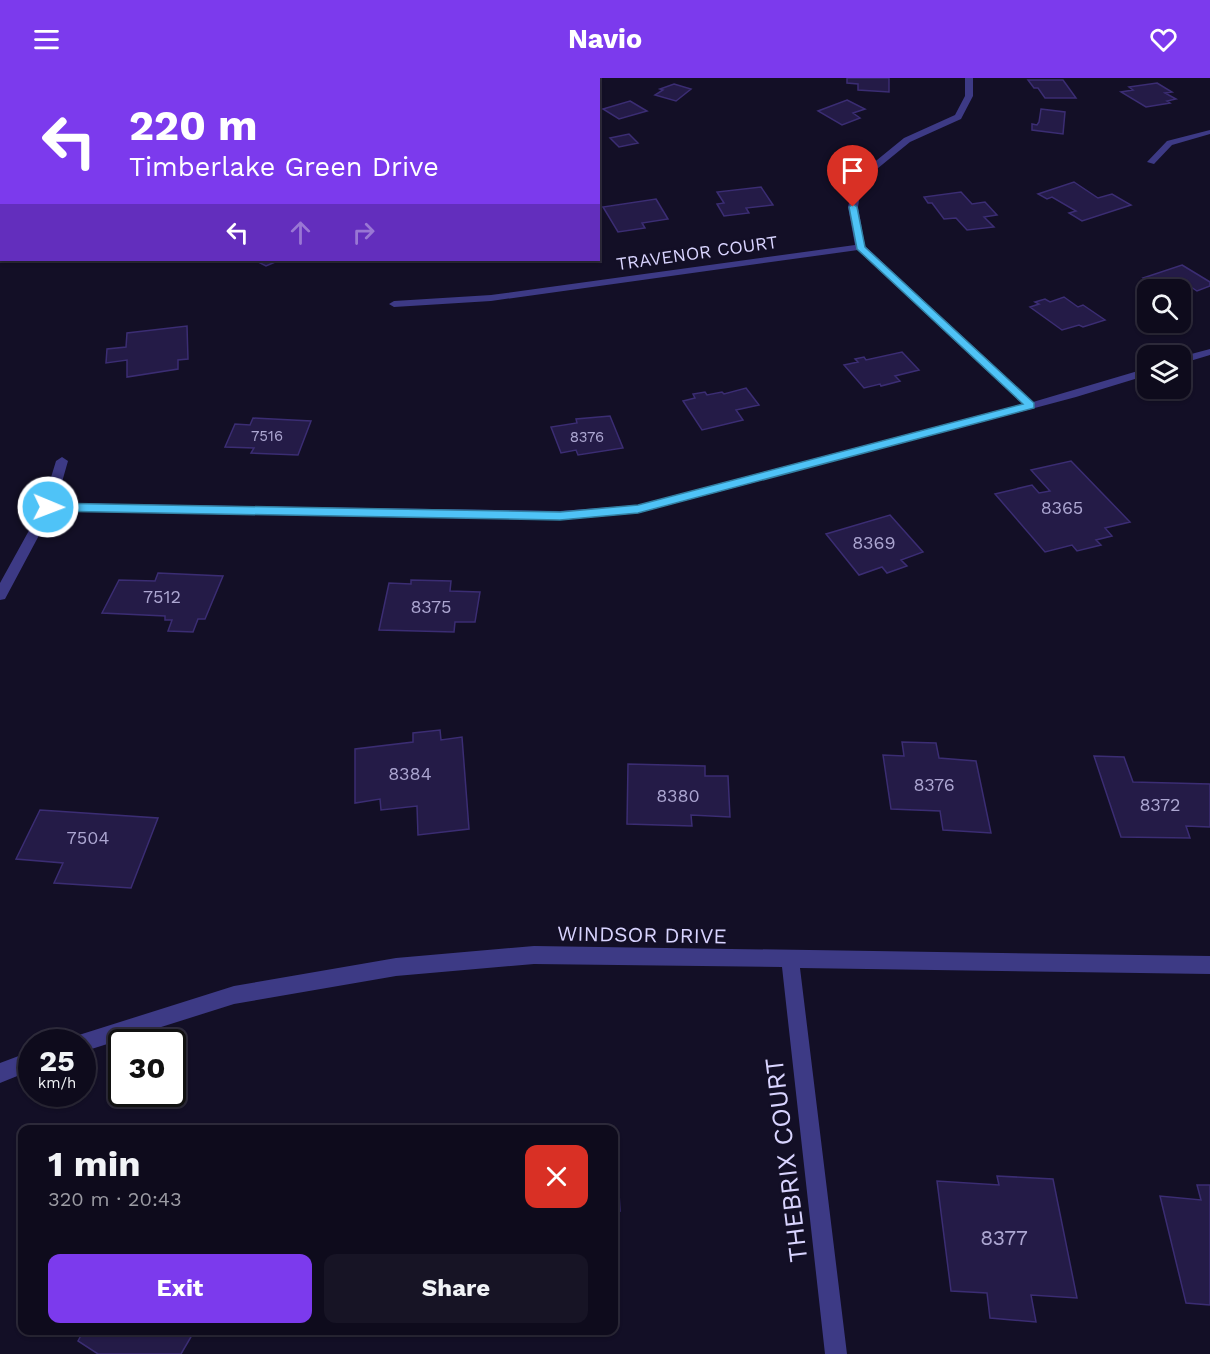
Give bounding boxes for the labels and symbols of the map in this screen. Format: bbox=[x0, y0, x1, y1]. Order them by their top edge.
pin bbox=[827, 145, 878, 207]
street label: TRAVENOR COURT bbox=[615, 231, 779, 274]
house number: 7516 bbox=[251, 427, 283, 445]
house number: 8376 bbox=[570, 428, 604, 446]
position arrow bbox=[16, 475, 80, 539]
house number: 8365 bbox=[1041, 497, 1083, 518]
house number: 8369 bbox=[852, 532, 896, 553]
house number: 7512 bbox=[143, 586, 181, 607]
house number: 8375 bbox=[410, 596, 452, 617]
house number: 8384 bbox=[388, 763, 432, 784]
house number: 8376 bbox=[913, 774, 955, 795]
house number: 8380 bbox=[656, 785, 700, 806]
house number: 8372 bbox=[1139, 794, 1181, 815]
house number: 7504 bbox=[67, 827, 109, 848]
street label: WINDSOR DRIVE bbox=[557, 921, 727, 948]
speed limit sign: 30 bbox=[108, 1029, 186, 1107]
street label: THEBRIX COURT bbox=[759, 1056, 813, 1264]
house number: 8377 bbox=[980, 1225, 1028, 1250]

